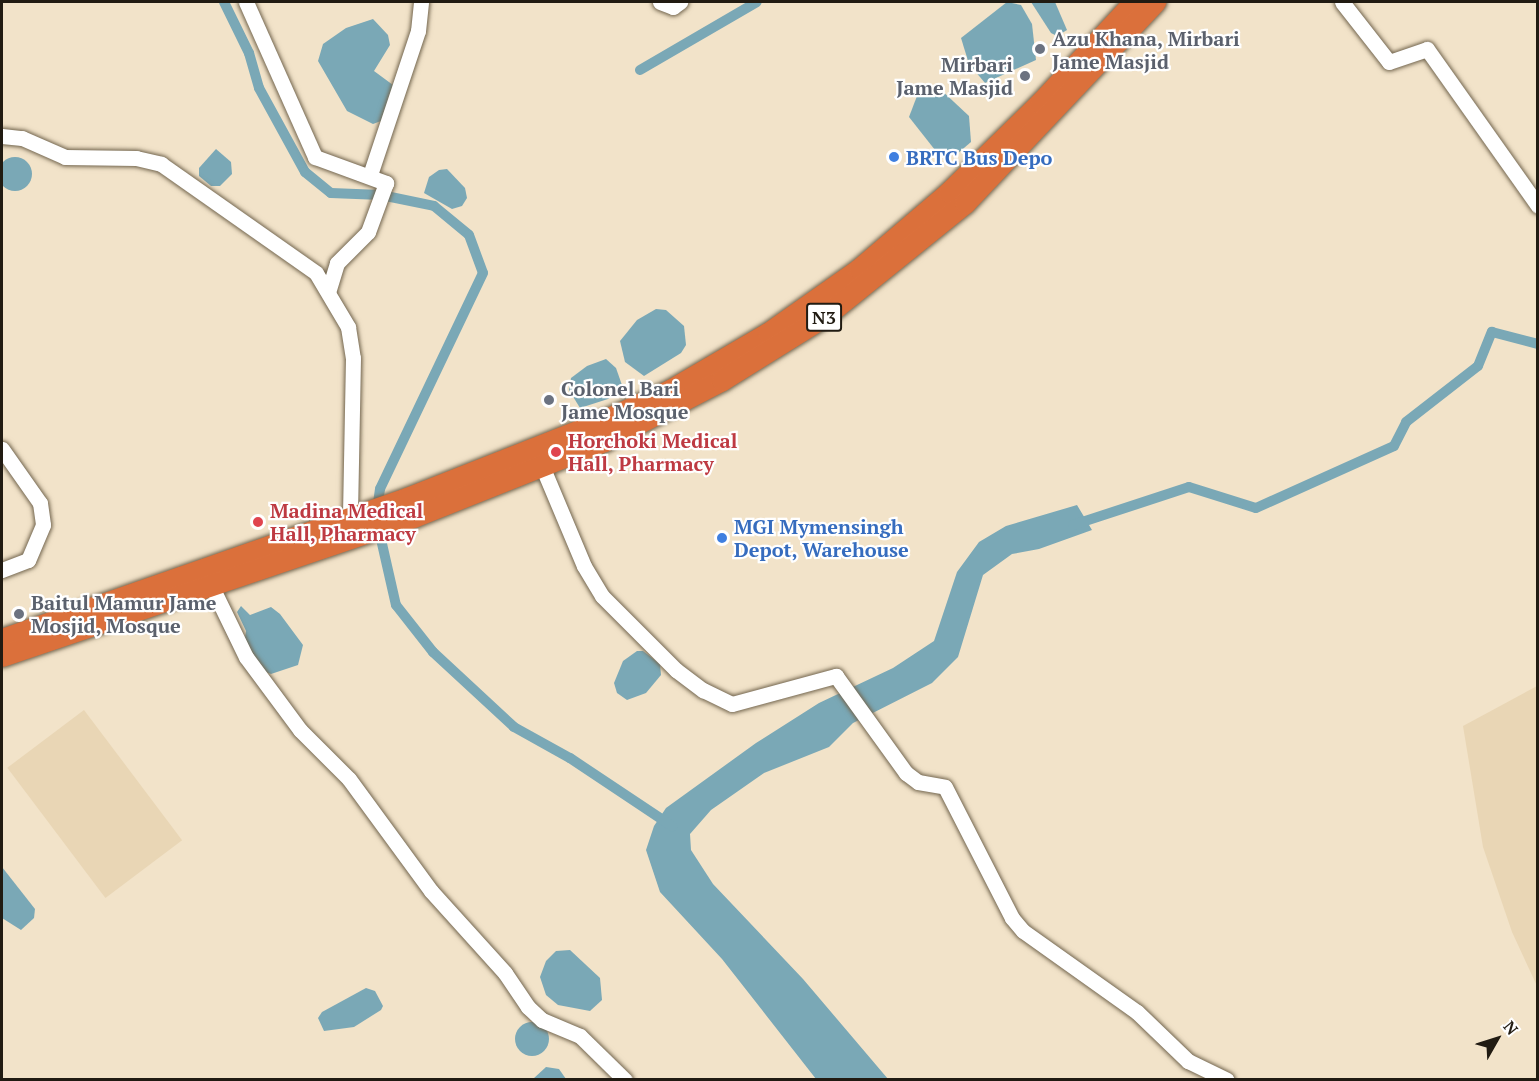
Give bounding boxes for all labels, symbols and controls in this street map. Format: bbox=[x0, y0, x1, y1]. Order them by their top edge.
place label: Azu Khana, Mirbari Jame Masjid bbox=[1052, 26, 1240, 73]
marker: Azu Khana, Mirbari Jame Masjid bbox=[1033, 42, 1047, 56]
place label: Mirbari Jame Masjid bbox=[896, 52, 1013, 99]
marker: Mirbari Jame Masjid bbox=[1018, 69, 1032, 83]
place label: BRTC Bus Depo bbox=[906, 145, 1052, 169]
marker: BRTC Bus Depo bbox=[887, 150, 901, 164]
road number: N3 bbox=[806, 302, 842, 332]
place label: Colonel Bari Jame Mosque bbox=[561, 376, 689, 423]
marker: Colonel Bari Jame Mosque bbox=[542, 393, 556, 407]
place label: Horchoki Medical Hall, Pharmacy bbox=[568, 428, 737, 475]
marker: Horchoki Medical Hall, Pharmacy bbox=[549, 445, 563, 459]
place label: Madina Medical Hall, Pharmacy bbox=[270, 498, 423, 545]
place label: MGI Mymensingh Depot, Warehouse bbox=[734, 514, 910, 561]
marker: Madina Medical Hall, Pharmacy bbox=[251, 515, 265, 529]
marker: MGI Mymensingh Depot, Warehouse bbox=[715, 531, 729, 545]
place label: Baitul Mamur Jame Mosjid, Mosque bbox=[31, 590, 217, 637]
marker: Baitul Mamur Jame Mosjid, Mosque bbox=[12, 607, 26, 621]
north arrow bbox=[1467, 1009, 1527, 1069]
text: N bbox=[1499, 1016, 1523, 1039]

